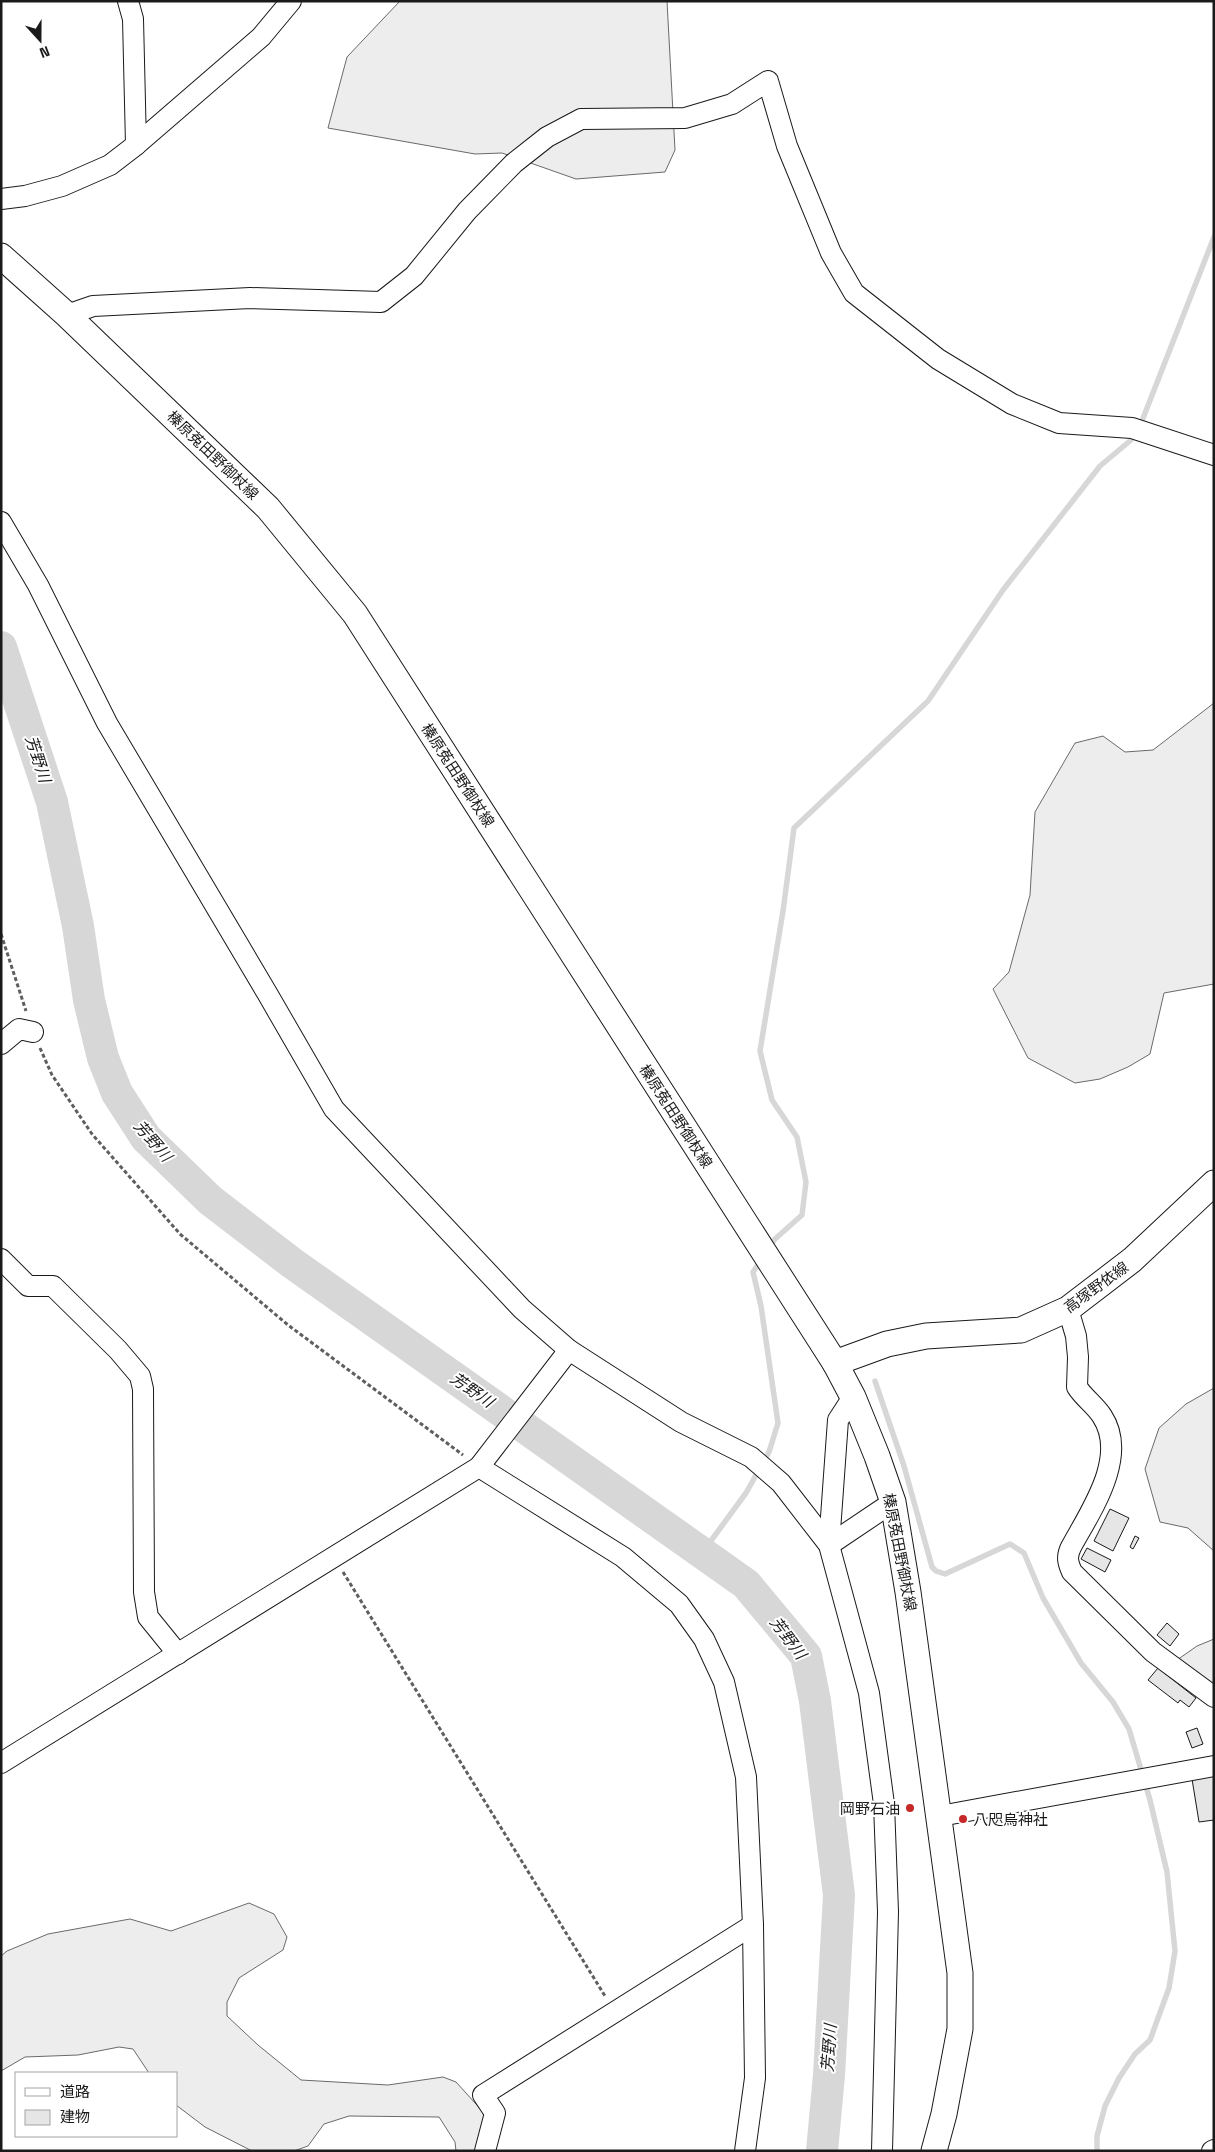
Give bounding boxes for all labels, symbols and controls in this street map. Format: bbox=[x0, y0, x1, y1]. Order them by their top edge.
north arrow bbox=[15, 15, 65, 65]
text: N bbox=[37, 42, 52, 62]
street label: 榛原菟田野御杖線 bbox=[163, 406, 263, 504]
street label: 榛原菟田野御杖線 bbox=[417, 719, 499, 831]
water label: 芳野川 bbox=[21, 733, 56, 787]
street label: 榛原菟田野御杖線 bbox=[635, 1060, 717, 1172]
water label: 芳野川 bbox=[129, 1116, 178, 1168]
street label: 高塚野依線 bbox=[1060, 1257, 1132, 1317]
water label: 芳野川 bbox=[446, 1368, 499, 1414]
street label: 榛原菟田野御杖線 bbox=[879, 1491, 921, 1613]
water label: 芳野川 bbox=[765, 1613, 812, 1665]
place label: 岡野石油 bbox=[840, 1799, 900, 1818]
marker: 岡野石油 bbox=[904, 1802, 916, 1814]
place label: 八咫烏神社 bbox=[973, 1810, 1048, 1829]
marker: 八咫烏神社 bbox=[957, 1813, 969, 1825]
water label: 芳野川 bbox=[817, 2021, 841, 2073]
legend bbox=[15, 2072, 178, 2137]
text: 道路 bbox=[60, 2082, 90, 2101]
text: 建物 bbox=[60, 2107, 90, 2126]

